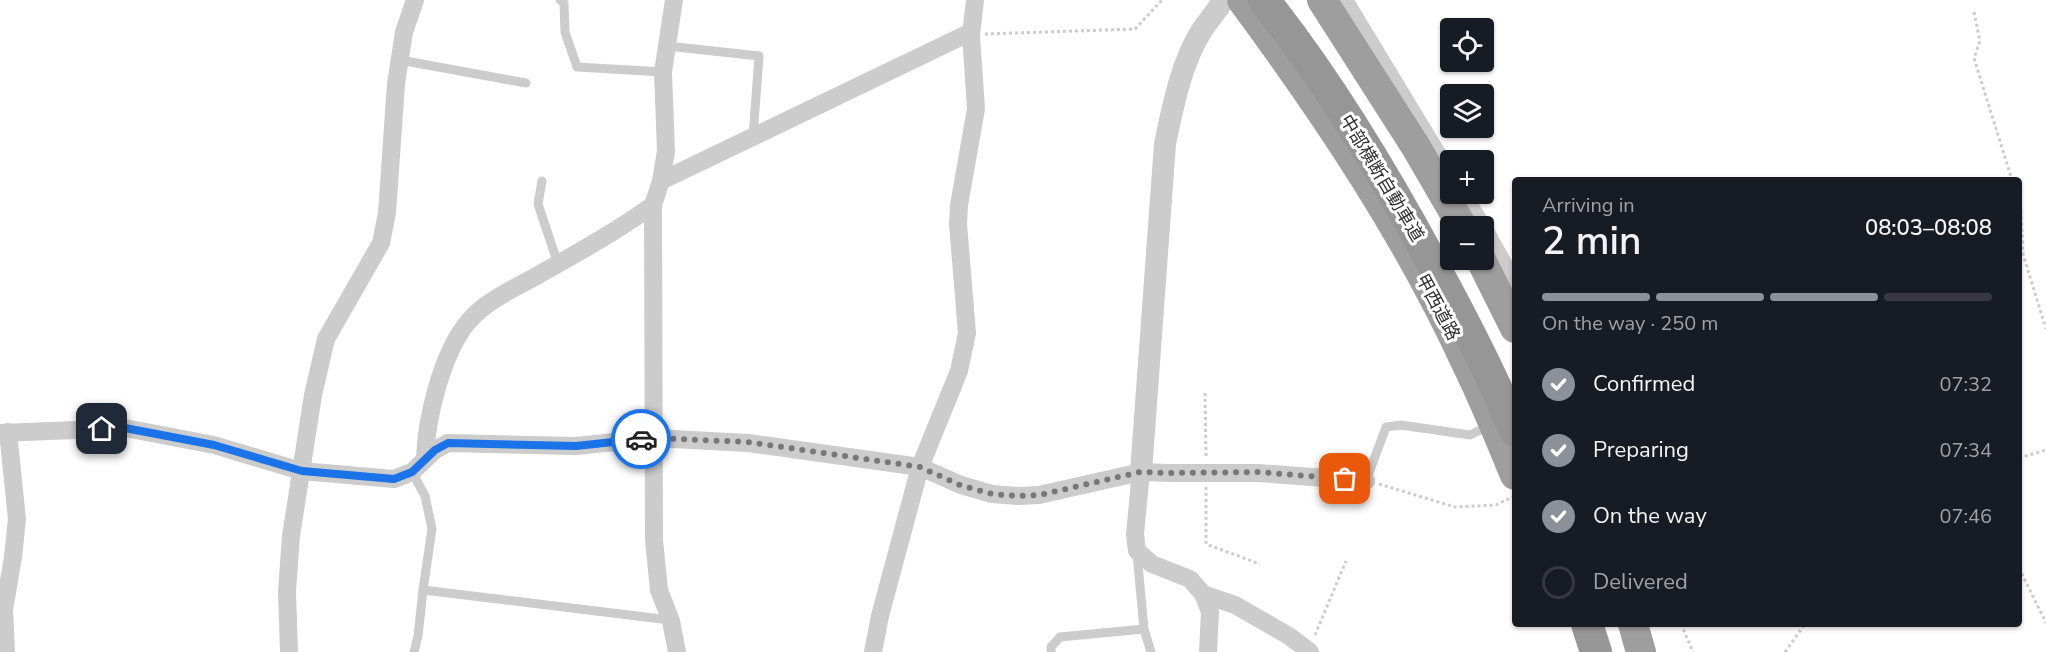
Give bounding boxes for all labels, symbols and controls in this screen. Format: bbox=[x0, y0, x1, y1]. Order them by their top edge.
map controls bbox=[1440, 18, 1494, 270]
button: locate bbox=[1440, 18, 1494, 72]
button: layers bbox=[1440, 84, 1494, 138]
street label: 中部横断自動車道 bbox=[1335, 110, 1429, 246]
button: + bbox=[1440, 150, 1494, 204]
text: Arriving in bbox=[1542, 192, 1635, 219]
text: 08:03–08:08 bbox=[1865, 213, 1992, 243]
text: 2 min bbox=[1542, 215, 1641, 268]
button: − bbox=[1440, 216, 1494, 270]
street label: 甲西道路 bbox=[1411, 270, 1465, 344]
text: On the way · 250 m bbox=[1542, 310, 1718, 337]
icon: check bbox=[1542, 368, 1575, 401]
text: Confirmed bbox=[1593, 369, 1695, 399]
text: 07:32 bbox=[1939, 371, 1992, 398]
pin bbox=[76, 403, 127, 454]
courier bbox=[611, 409, 671, 469]
icon: home bbox=[85, 412, 118, 445]
icon: car bbox=[625, 423, 658, 456]
icon: check bbox=[1542, 434, 1575, 467]
text: Preparing bbox=[1593, 435, 1689, 465]
text: 07:34 bbox=[1939, 437, 1992, 464]
pin bbox=[1319, 453, 1370, 504]
icon: bag bbox=[1328, 462, 1361, 495]
icon: check bbox=[1542, 500, 1575, 533]
text: On the way bbox=[1593, 501, 1707, 531]
text: 07:46 bbox=[1939, 503, 1992, 530]
text: Delivered bbox=[1593, 567, 1688, 597]

